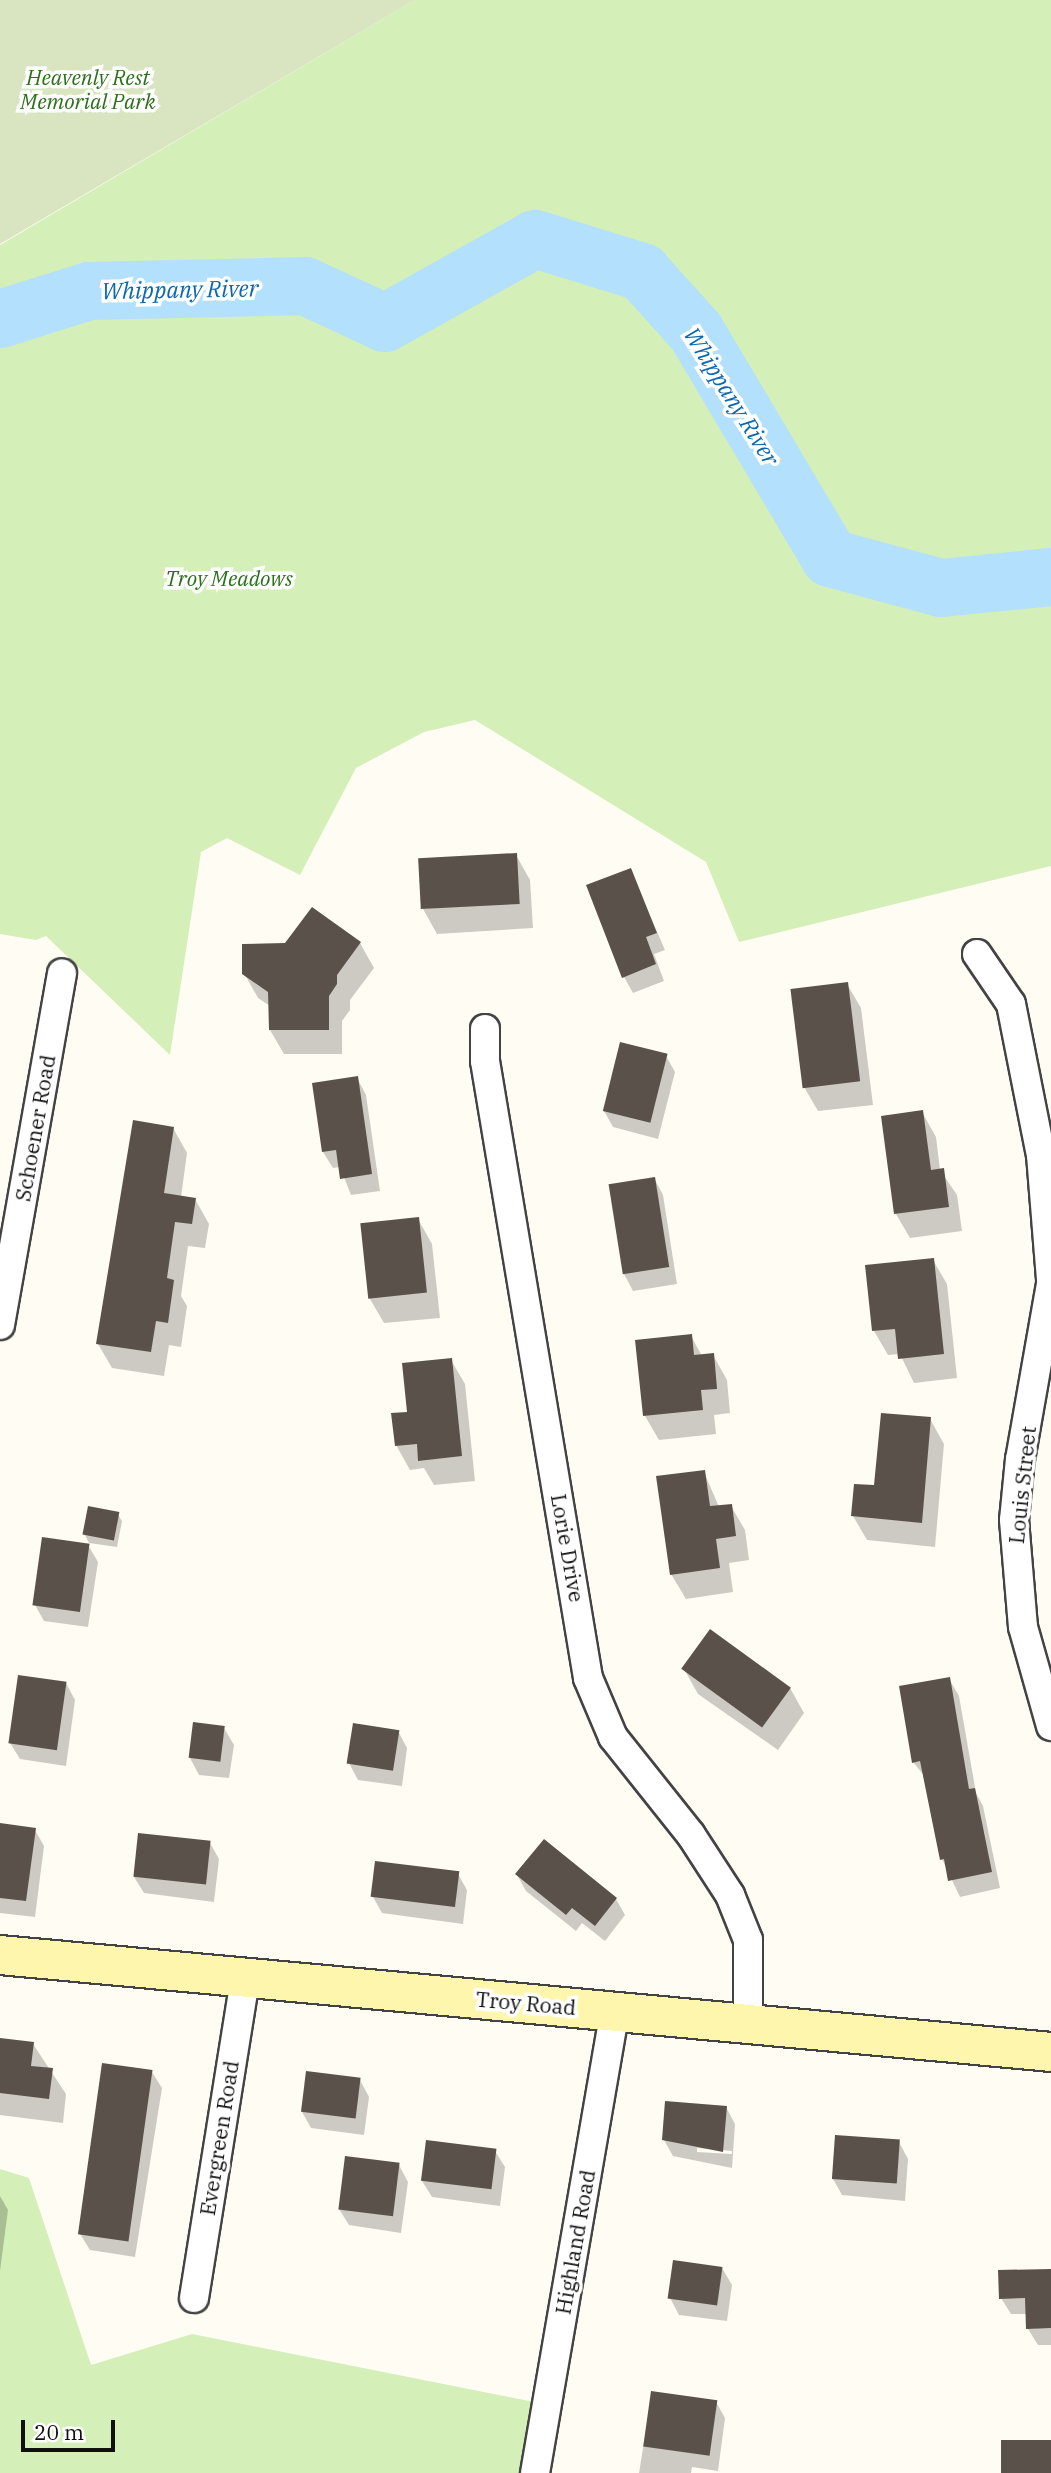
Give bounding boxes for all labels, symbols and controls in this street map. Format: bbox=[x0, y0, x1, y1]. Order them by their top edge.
park label: Heavenly Rest Memorial Park bbox=[20, 64, 156, 114]
water label: Whippany River bbox=[101, 274, 259, 304]
water label: Whippany River bbox=[679, 322, 785, 470]
park label: Troy Meadows bbox=[165, 565, 293, 591]
street label: Schoener Road bbox=[10, 1053, 60, 1203]
street label: Louis Street bbox=[1003, 1425, 1041, 1545]
street label: Lorie Drive bbox=[546, 1492, 590, 1604]
street label: Troy Road bbox=[475, 1986, 577, 2020]
street label: Evergreen Road bbox=[194, 2059, 244, 2217]
street label: Highland Road bbox=[550, 2168, 600, 2316]
scale bar bbox=[24, 2406, 119, 2450]
text: 20 m bbox=[34, 2418, 84, 2446]

